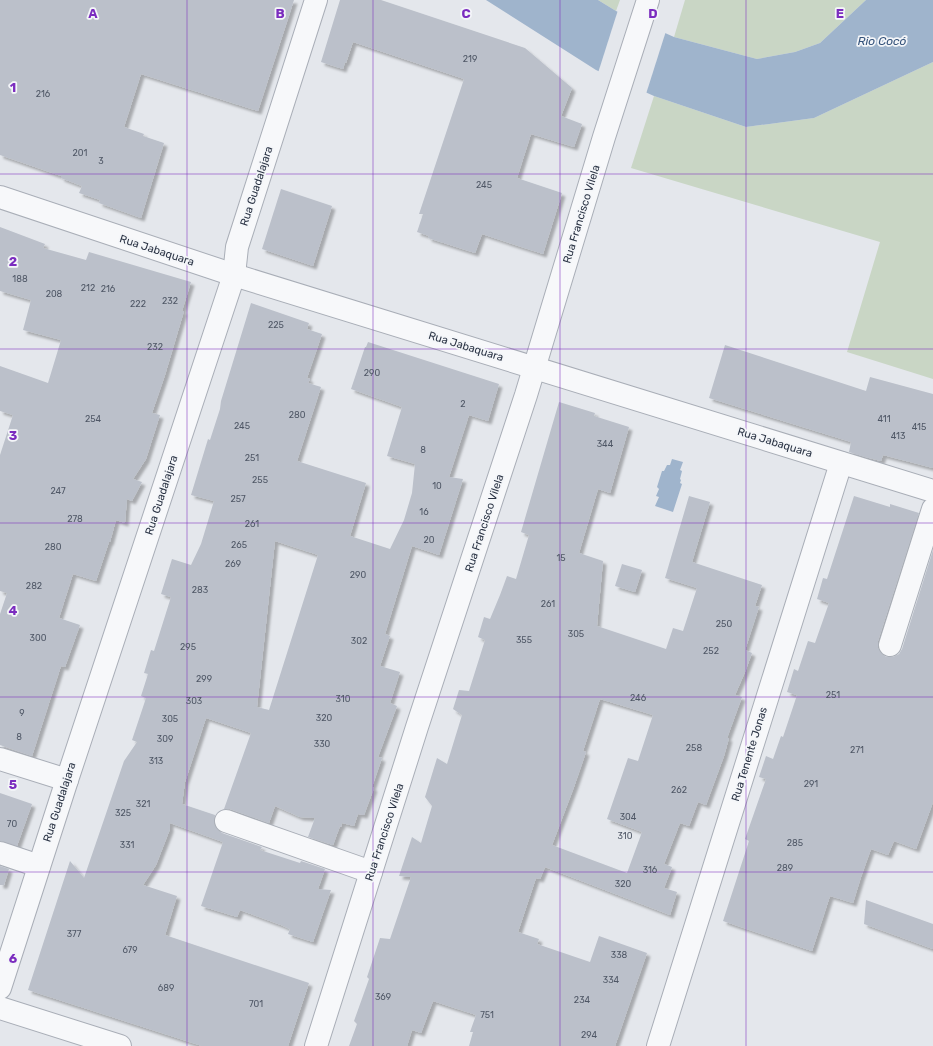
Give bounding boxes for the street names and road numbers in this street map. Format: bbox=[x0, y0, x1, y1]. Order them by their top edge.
street label: Rua Guadalajara bbox=[237, 145, 276, 228]
street label: Rua Francisco Vilela bbox=[560, 163, 603, 265]
street label: Rua Jabaquara bbox=[118, 232, 196, 269]
street label: Rua Jabaquara bbox=[427, 329, 505, 364]
street label: Rua Jabaquara bbox=[736, 425, 814, 460]
street label: Rua Guadalajara bbox=[142, 454, 181, 537]
street label: Rua Francisco Vilela bbox=[462, 473, 506, 574]
street label: Rua Tenente Jonas bbox=[729, 705, 770, 803]
street label: Rua Guadalajara bbox=[40, 761, 79, 844]
street label: Rua Francisco Vilela bbox=[362, 782, 406, 883]

